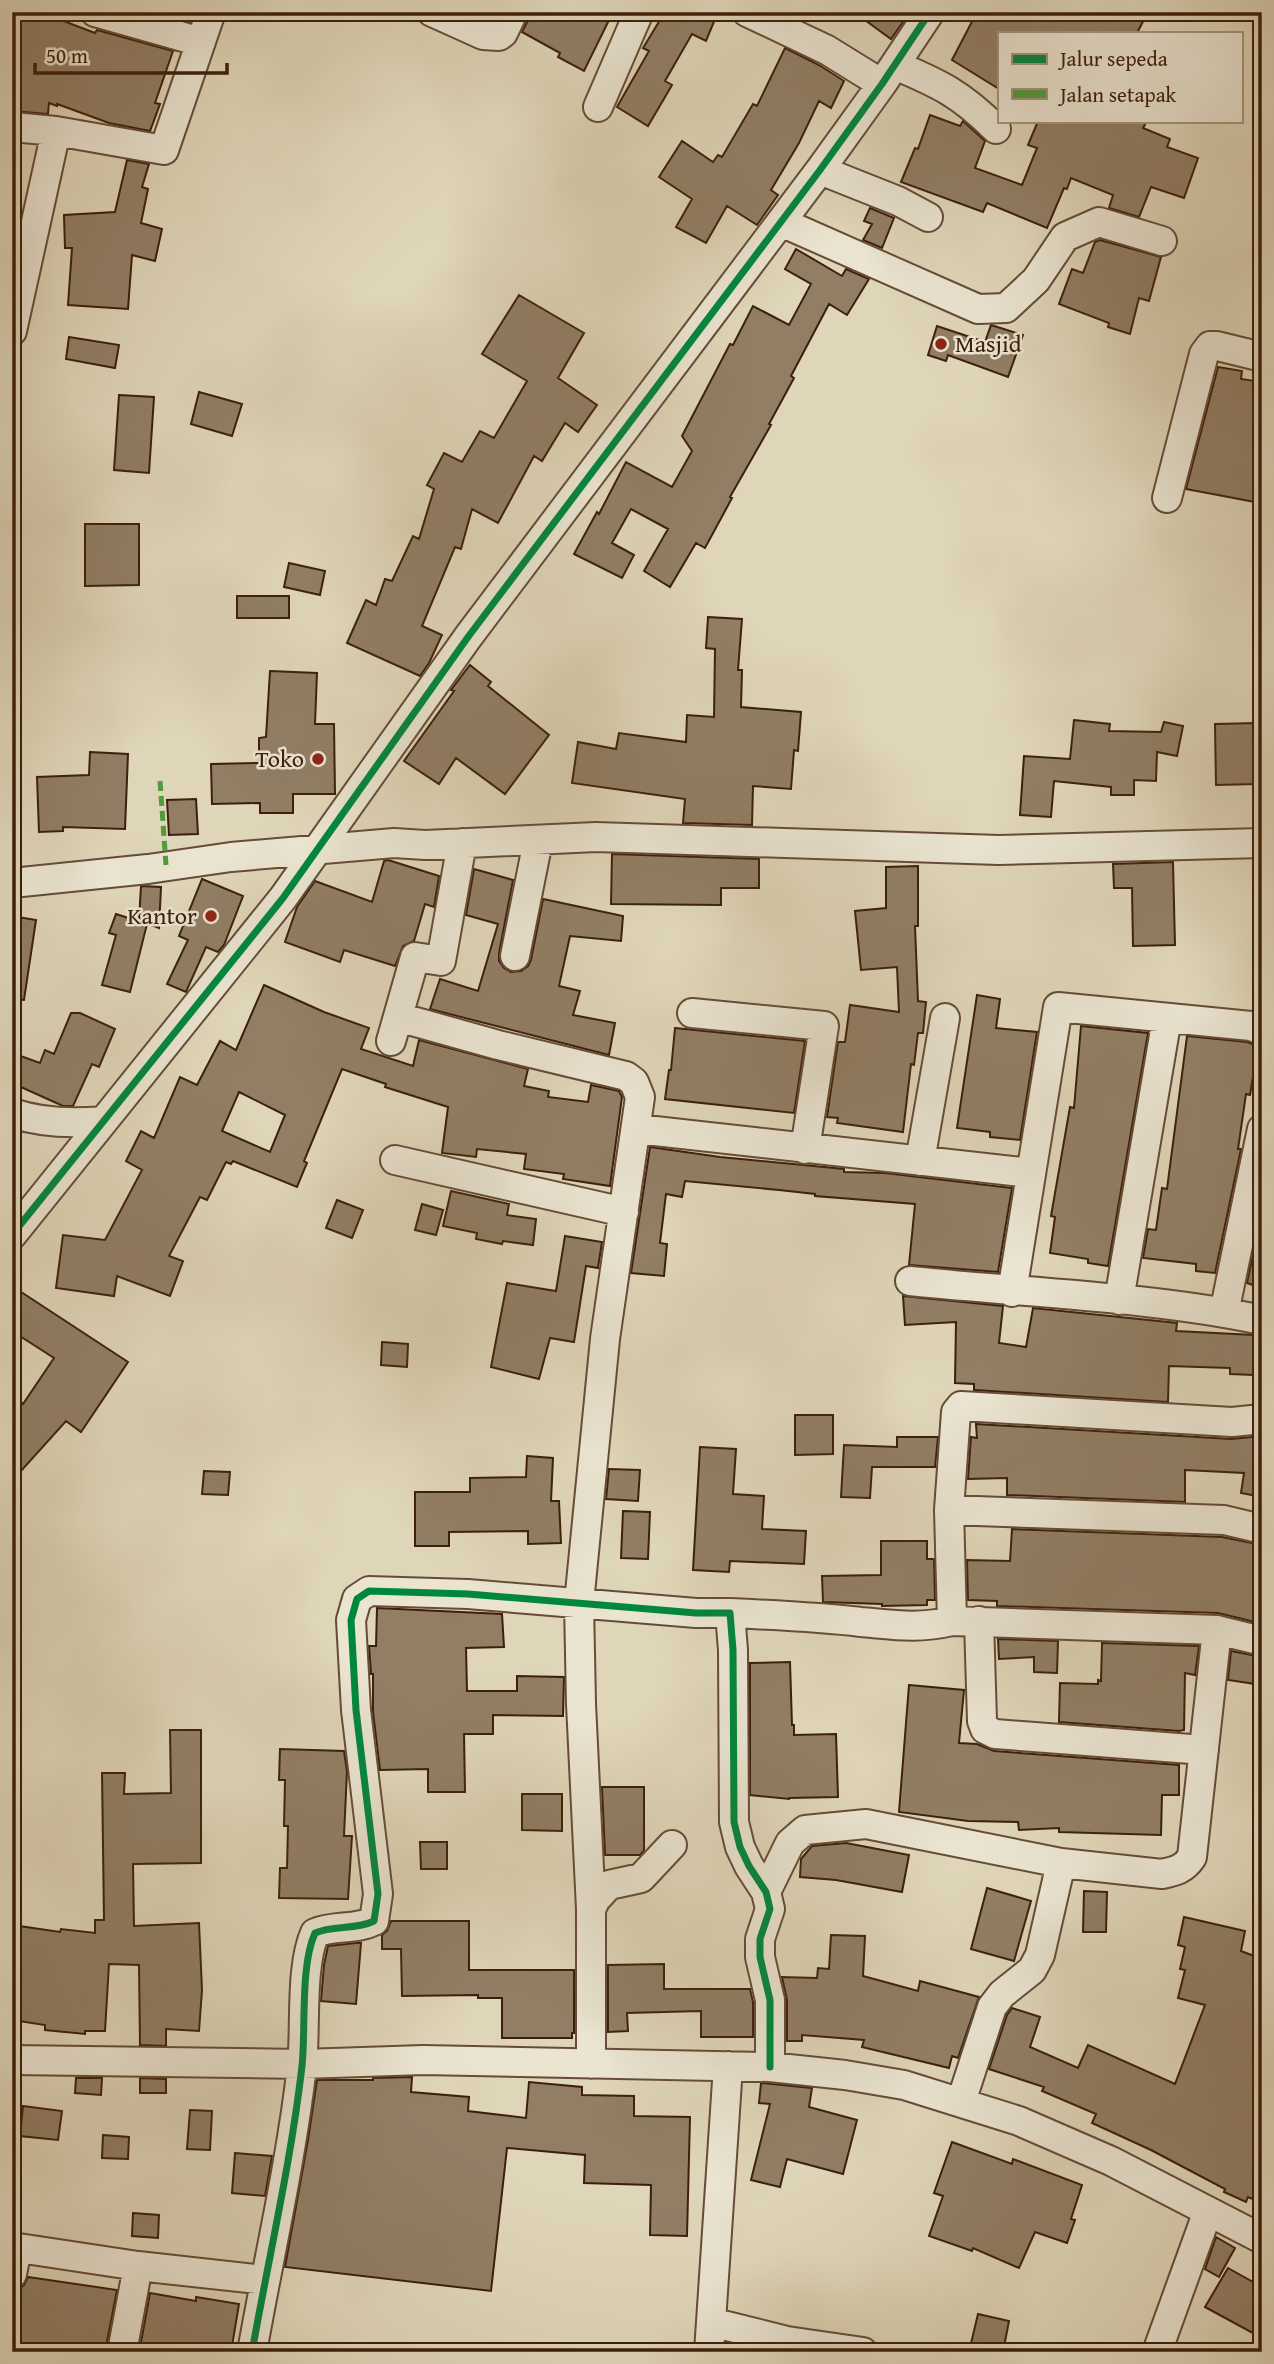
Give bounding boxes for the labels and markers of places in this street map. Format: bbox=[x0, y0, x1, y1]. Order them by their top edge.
place label: Masjid bbox=[955, 326, 1022, 361]
marker: Masjid bbox=[933, 336, 949, 352]
place label: Toko bbox=[255, 741, 304, 776]
marker: Toko bbox=[310, 751, 326, 767]
place label: Kantor bbox=[127, 898, 197, 933]
marker: Kantor bbox=[203, 908, 219, 924]

